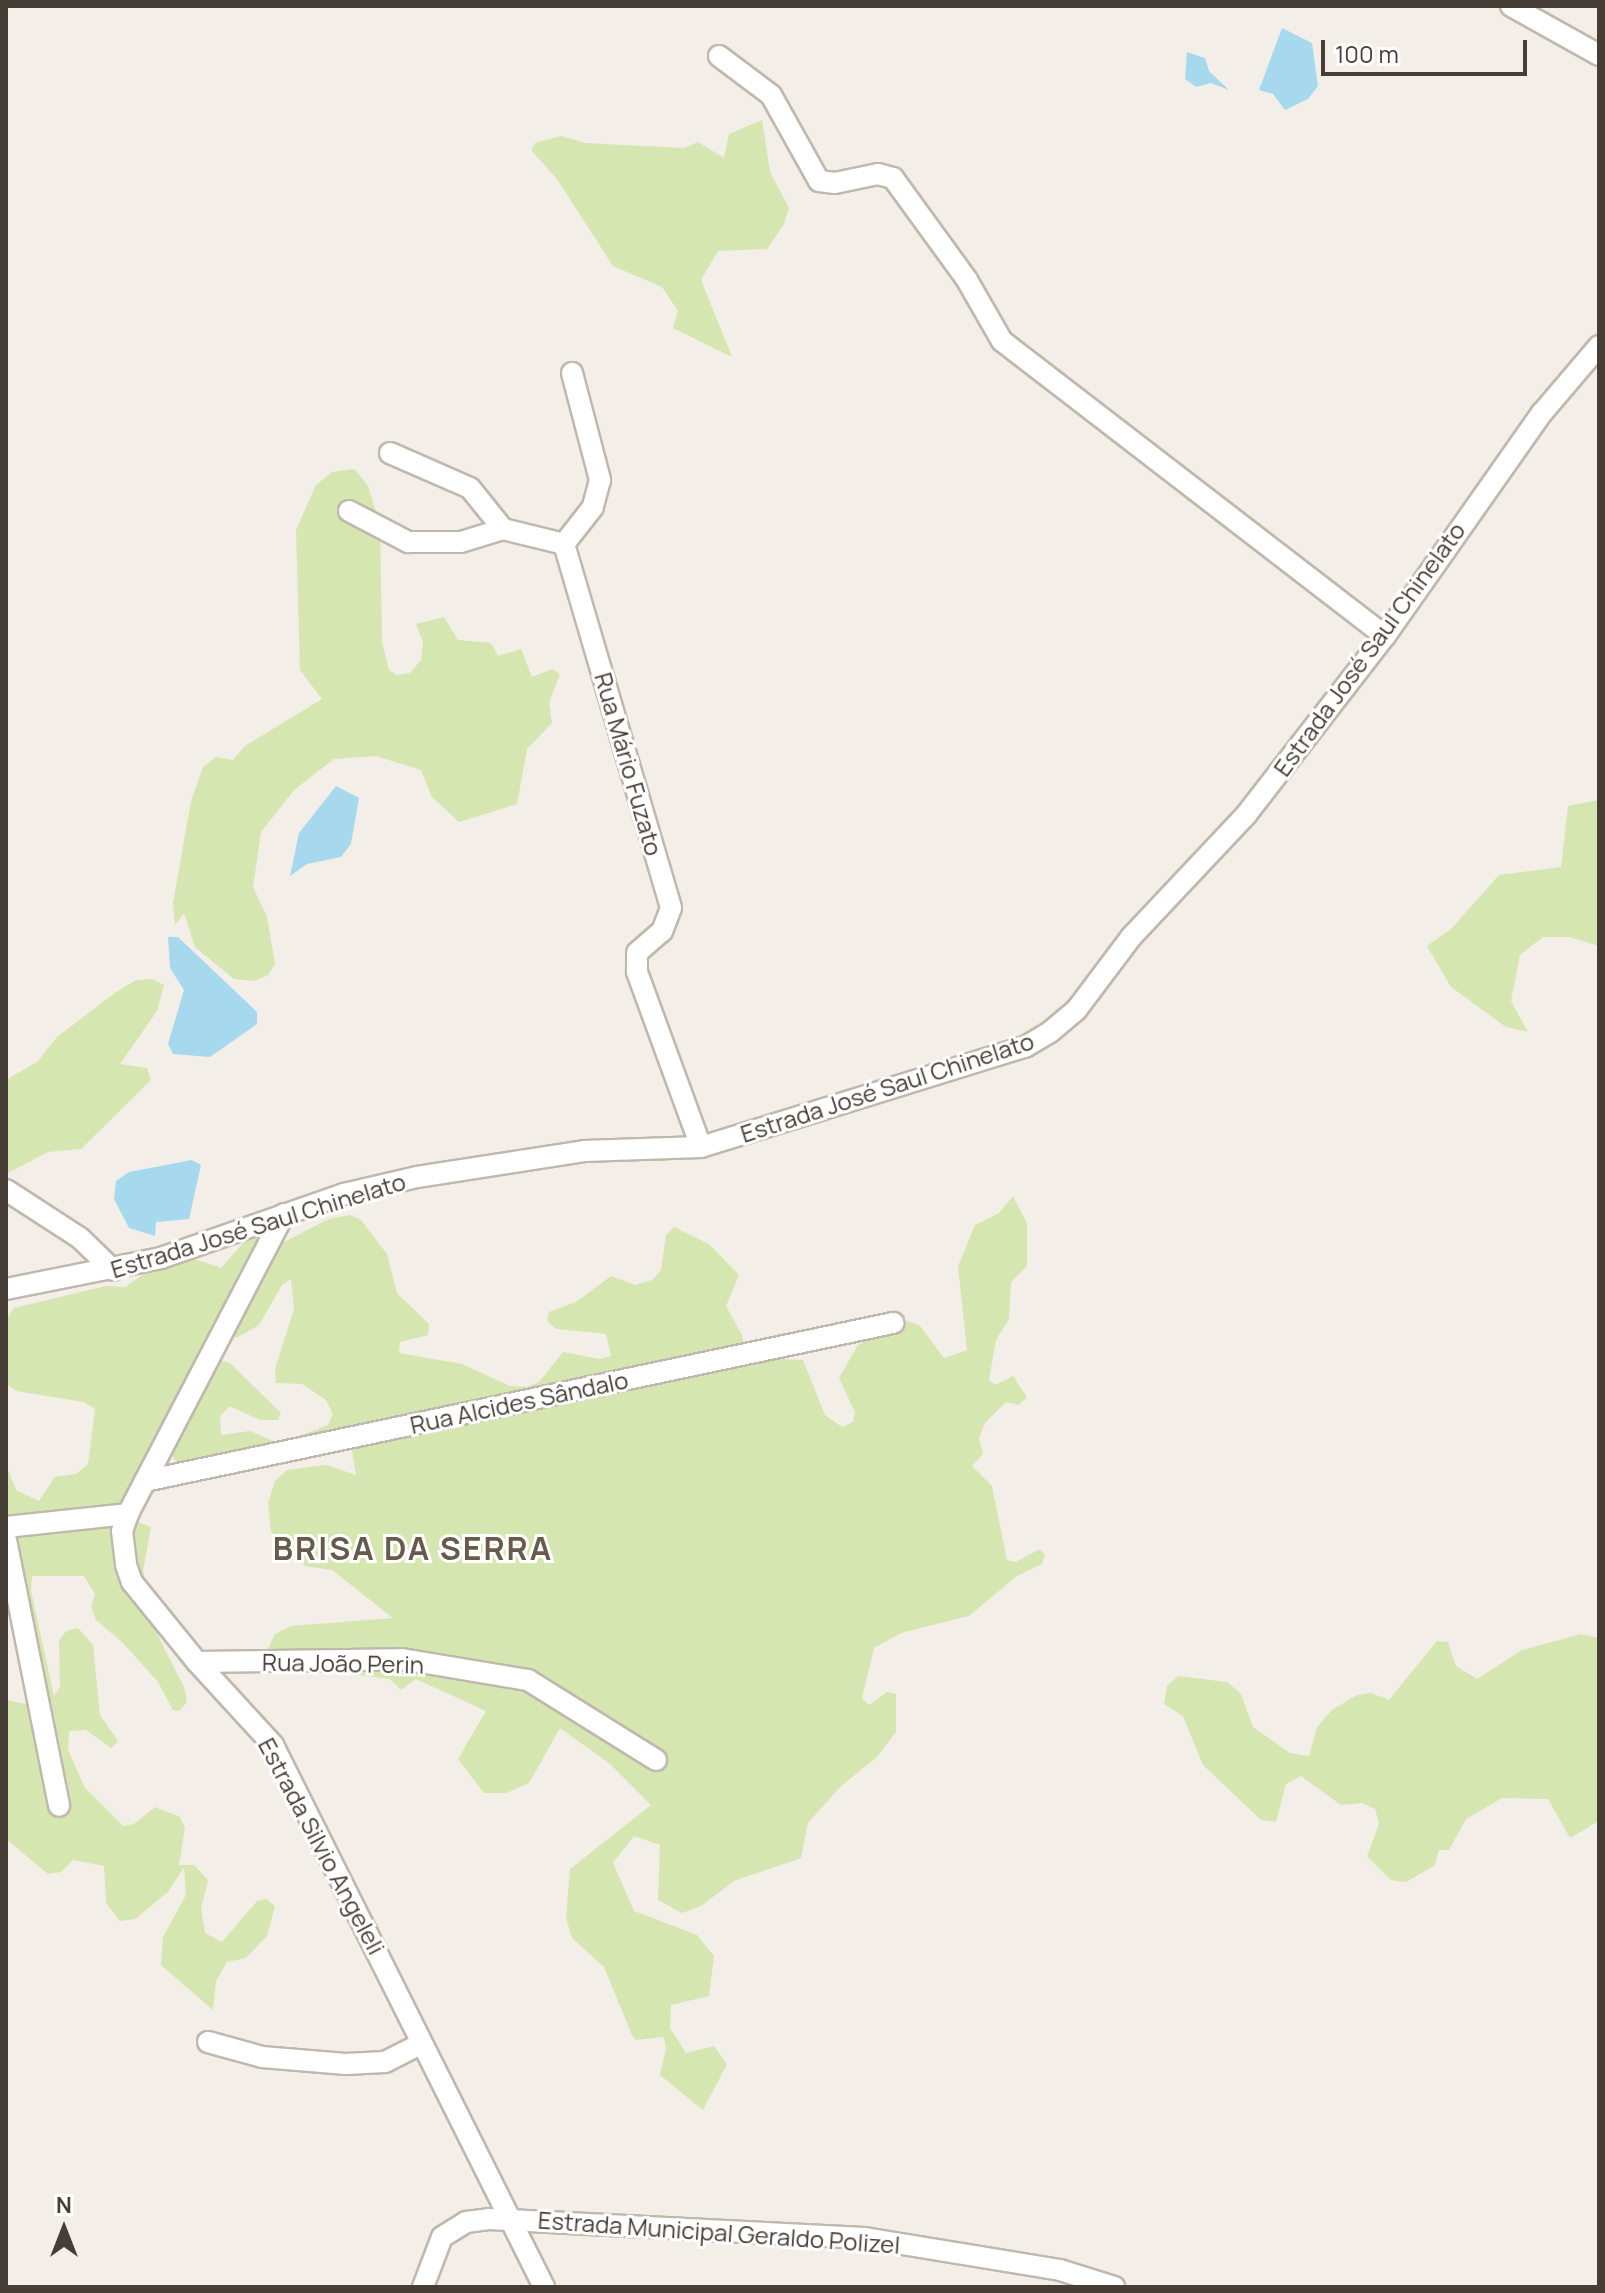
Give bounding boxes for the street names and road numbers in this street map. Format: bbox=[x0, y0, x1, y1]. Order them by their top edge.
street label: Estrada José Saul Chinelato bbox=[1267, 516, 1471, 782]
street label: Rua Mário Fuzato bbox=[589, 669, 669, 859]
street label: Estrada José Saul Chinelato bbox=[737, 1026, 1037, 1148]
street label: Estrada José Saul Chinelato bbox=[107, 1166, 409, 1284]
street label: Rua Alcides Sândalo bbox=[407, 1365, 631, 1439]
street label: Rua João Perin bbox=[262, 1647, 424, 1679]
street label: Estrada Silvio Angeleli bbox=[253, 1733, 391, 1959]
street label: Estrada Municipal Geraldo Polizel bbox=[537, 2205, 901, 2259]

